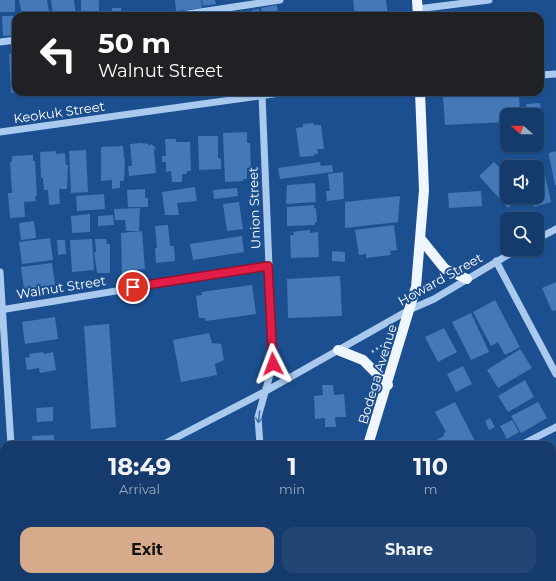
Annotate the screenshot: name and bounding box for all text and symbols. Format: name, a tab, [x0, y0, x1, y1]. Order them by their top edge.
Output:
text: 50 m	[98, 26, 171, 60]
icon: left	[32, 28, 84, 80]
text: Walnut Street	[98, 60, 223, 82]
street label: Keokuk Street	[12, 98, 106, 126]
north arrow	[500, 108, 544, 152]
map controls	[500, 108, 544, 256]
button: sound	[500, 160, 544, 204]
street label: Union Street	[245, 167, 263, 249]
button: search	[500, 212, 544, 256]
street label: Howard Street	[395, 249, 485, 309]
pin	[116, 270, 150, 304]
street label: Walnut Street	[15, 272, 107, 302]
icon: arrive	[122, 276, 144, 298]
street label: Bodega Avenue	[354, 322, 400, 426]
position arrow	[252, 343, 294, 385]
one-way arrow	[255, 411, 263, 424]
text: 18:49	[108, 452, 171, 481]
text: 1	[287, 452, 297, 481]
text: 110	[413, 452, 448, 481]
text: Arrival	[119, 481, 160, 497]
text: min	[279, 481, 305, 497]
text: m	[424, 481, 437, 497]
button: Exit	[20, 527, 274, 573]
button: Share	[282, 527, 536, 573]

